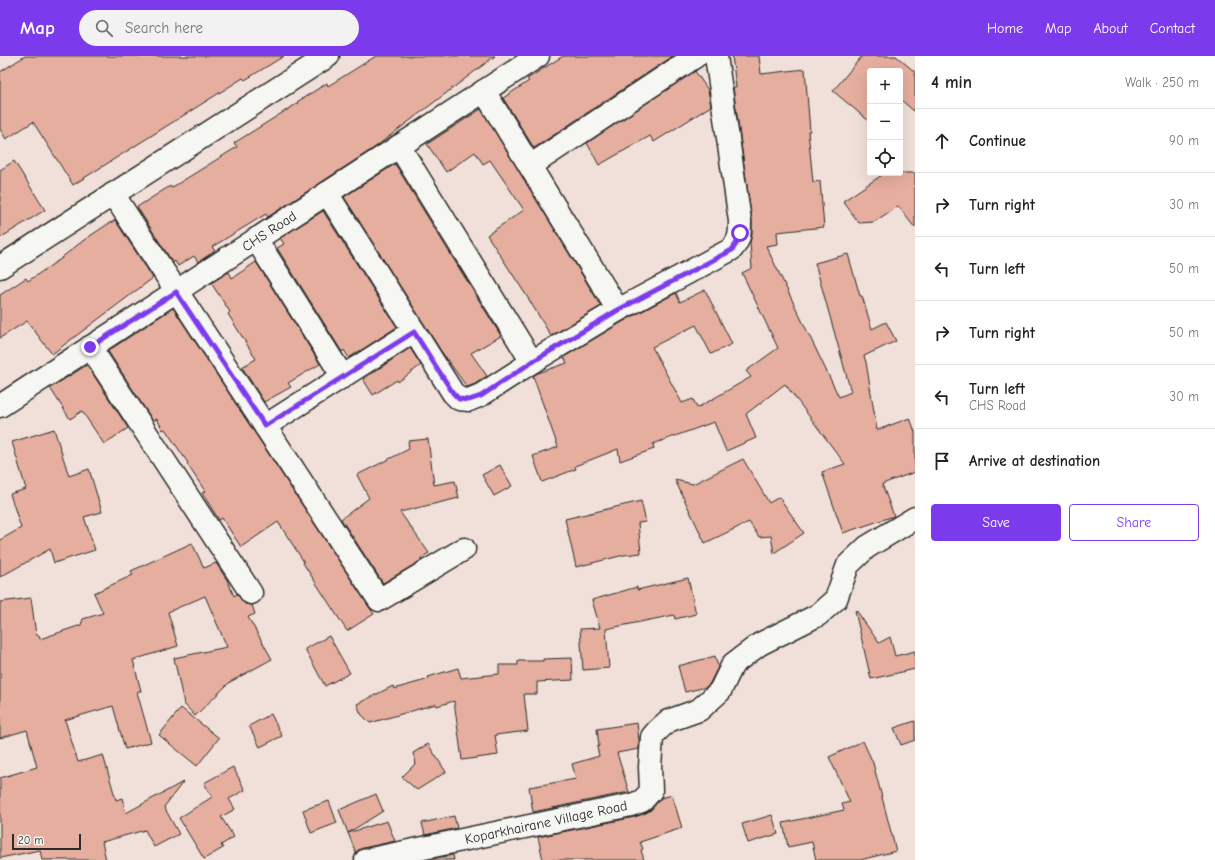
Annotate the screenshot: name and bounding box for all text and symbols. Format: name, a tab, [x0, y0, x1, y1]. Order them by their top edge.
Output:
search box	[79, 10, 359, 46]
text: Map	[20, 17, 55, 39]
icon: search	[93, 17, 115, 39]
text: Search here	[125, 19, 203, 37]
text: Home	[987, 20, 1023, 37]
text: Map	[1045, 20, 1071, 37]
text: About	[1093, 20, 1128, 37]
text: Contact	[1150, 20, 1195, 37]
map controls	[867, 68, 903, 176]
button: +	[867, 68, 903, 104]
text: 4 min	[931, 73, 972, 92]
text: Walk · 250 m	[1125, 75, 1199, 90]
button: −	[867, 104, 903, 140]
icon: ahead	[931, 130, 953, 152]
text: Continue	[969, 132, 1026, 150]
text: 90 m	[1169, 133, 1199, 148]
button: locate	[867, 140, 903, 176]
icon: right	[931, 194, 953, 216]
text: Turn right	[969, 196, 1035, 214]
text: 30 m	[1169, 197, 1199, 212]
street label: CHS Road	[239, 208, 300, 255]
route start	[731, 224, 749, 242]
icon: left	[931, 258, 953, 280]
text: Turn left	[969, 260, 1025, 278]
text: 50 m	[1169, 261, 1199, 276]
icon: right	[931, 322, 953, 344]
text: Turn right	[969, 324, 1035, 342]
text: 50 m	[1169, 325, 1199, 340]
route end	[81, 338, 99, 356]
text: Turn left	[969, 380, 1025, 398]
icon: left	[931, 386, 953, 408]
text: 30 m	[1169, 389, 1199, 404]
text: CHS Road	[969, 398, 1026, 413]
icon: arrive	[931, 450, 953, 472]
text: Arrive at destination	[969, 452, 1100, 470]
button: Save	[931, 504, 1061, 541]
button: Share	[1069, 504, 1199, 541]
street label: Koparkhairane Village Road	[463, 797, 629, 848]
scale bar	[12, 832, 81, 851]
text: 20 m	[18, 834, 43, 847]

